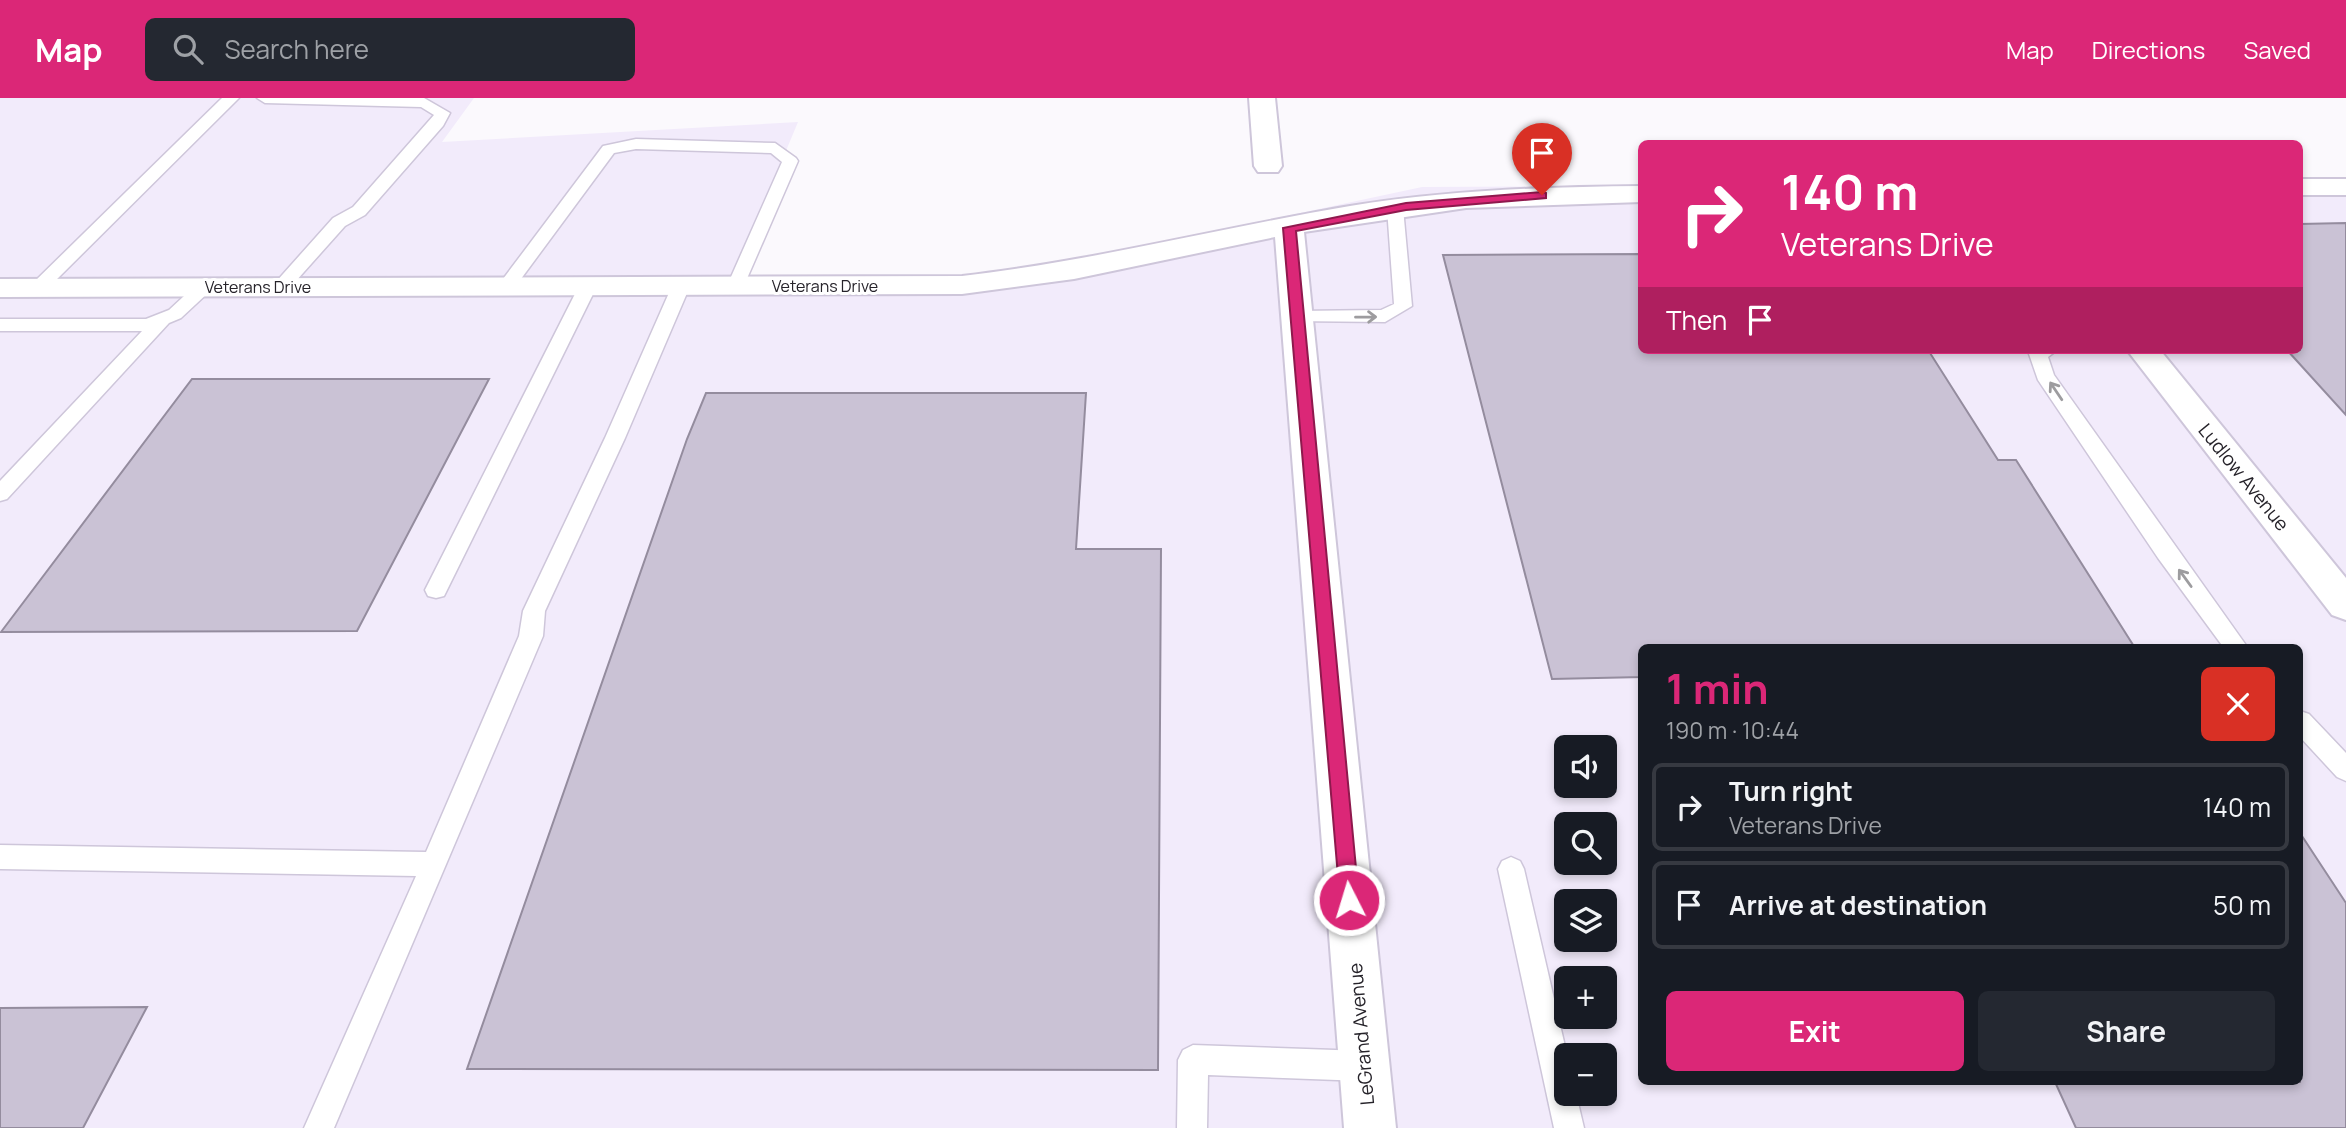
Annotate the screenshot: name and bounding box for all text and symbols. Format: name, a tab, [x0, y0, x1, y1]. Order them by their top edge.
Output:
search box	[145, 18, 635, 81]
text: Map	[35, 27, 103, 72]
icon: search	[169, 30, 207, 68]
text: Search here	[225, 31, 369, 67]
text: Map	[2006, 33, 2054, 66]
text: Directions	[2092, 33, 2205, 66]
text: Saved	[2243, 33, 2311, 66]
pin	[1512, 123, 1572, 195]
icon: arrive	[1523, 134, 1561, 172]
text: 140 m	[1781, 158, 1918, 225]
icon: right	[1666, 168, 1757, 259]
text: Veterans Drive	[1781, 222, 1994, 266]
street label: Veterans Drive	[772, 275, 878, 297]
street label: Veterans Drive	[205, 276, 311, 298]
icon: arrive	[1741, 301, 1779, 339]
text: Then	[1666, 302, 1727, 338]
one-way arrow	[1354, 310, 1377, 323]
one-way arrow	[2049, 382, 2063, 401]
street label: Ludlow Avenue	[2193, 418, 2295, 536]
one-way arrow	[2178, 569, 2193, 588]
text: 1 min	[1666, 659, 1769, 717]
button: close	[2201, 667, 2275, 741]
text: 190 m · 10:44	[1666, 714, 1799, 746]
map controls	[1554, 735, 1617, 1106]
button: sound	[1554, 735, 1617, 798]
text: Turn right	[1729, 773, 1853, 809]
icon: right	[1670, 788, 1708, 826]
text: 140 m	[2202, 789, 2271, 825]
text: Veterans Drive	[1729, 809, 1882, 841]
button: search	[1554, 812, 1617, 875]
position arrow	[1312, 863, 1386, 937]
icon: arrive	[1670, 886, 1708, 924]
text: Arrive at destination	[1729, 887, 1987, 923]
text: 50 m	[2213, 887, 2271, 923]
button: layers	[1554, 889, 1617, 952]
street label: LeGrand Avenue	[1342, 962, 1380, 1106]
button: +	[1554, 966, 1617, 1029]
button: Exit	[1666, 991, 1964, 1071]
button: Share	[1978, 991, 2275, 1071]
button: −	[1554, 1043, 1617, 1106]

